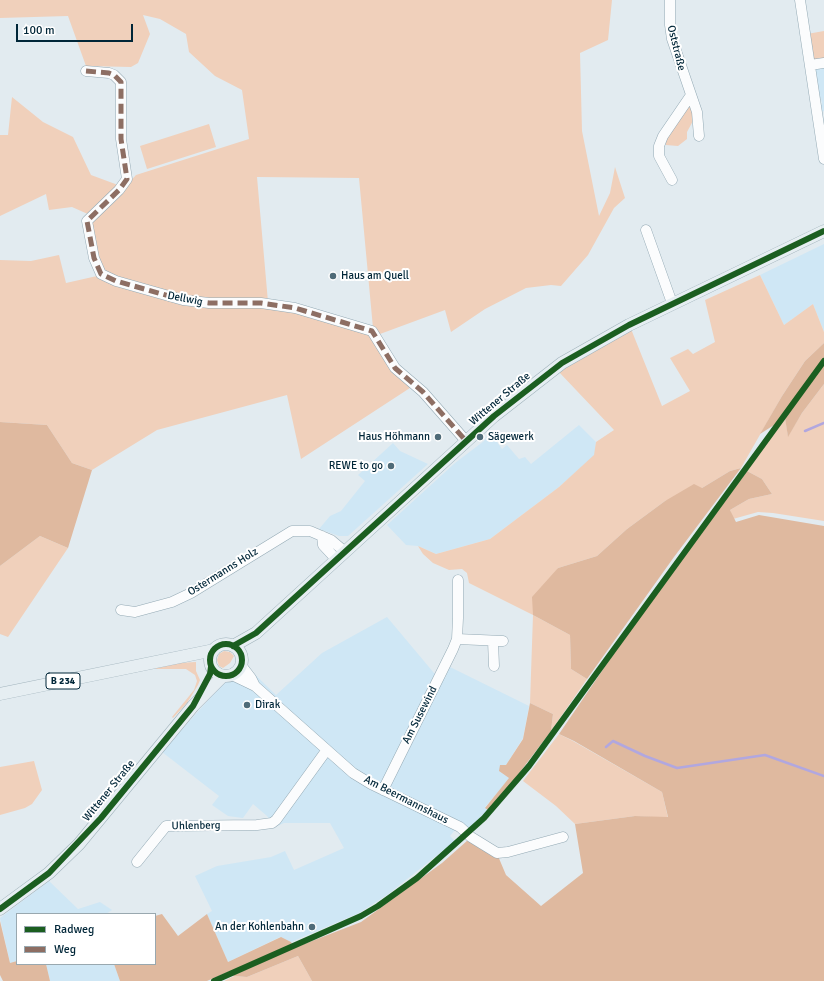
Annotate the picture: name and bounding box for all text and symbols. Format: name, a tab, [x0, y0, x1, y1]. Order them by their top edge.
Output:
scale bar	[18, 16, 135, 42]
text: 100 m	[23, 23, 55, 38]
street label: Oststraße	[664, 24, 688, 72]
place label: Haus am Quell	[341, 269, 409, 283]
marker: Haus am Quell	[328, 271, 338, 281]
street label: Dellwig	[166, 289, 204, 309]
street label: Wittener Straße	[467, 370, 533, 428]
place label: Haus Höhmann	[358, 430, 430, 444]
place label: Sägewerk	[488, 430, 534, 444]
marker: Haus Höhmann	[433, 432, 443, 442]
marker: Sägewerk	[475, 432, 485, 442]
place label: REWE to go	[329, 459, 383, 473]
marker: REWE to go	[386, 461, 396, 471]
street label: Ostermanns Holz	[185, 545, 261, 599]
road number: B 234	[46, 673, 80, 689]
street label: Am Susewind	[400, 684, 440, 746]
place label: Dirak	[255, 698, 280, 712]
marker: Dirak	[242, 700, 252, 710]
street label: Wittener Straße	[80, 758, 138, 824]
street label: Am Beermannshaus	[361, 773, 451, 827]
street label: Uhlenberg	[171, 819, 221, 833]
legend	[16, 913, 156, 965]
place label: An der Kohlenbahn	[215, 920, 304, 934]
text: Radweg	[54, 922, 94, 937]
marker: An der Kohlenbahn	[307, 922, 317, 932]
text: Weg	[54, 942, 76, 957]

